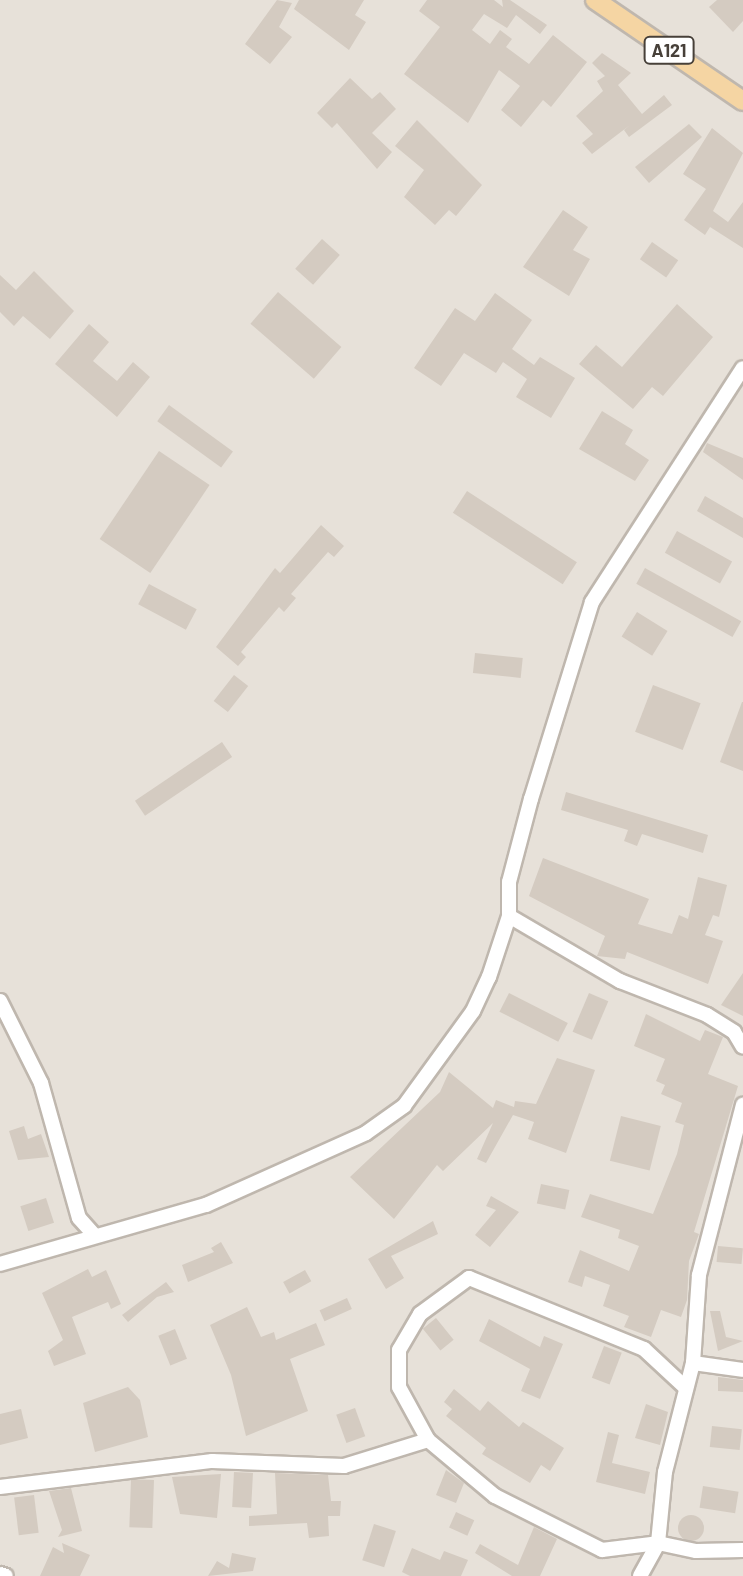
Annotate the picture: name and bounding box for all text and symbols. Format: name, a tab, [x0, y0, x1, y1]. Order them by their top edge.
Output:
road number: A121	[643, 36, 695, 64]

